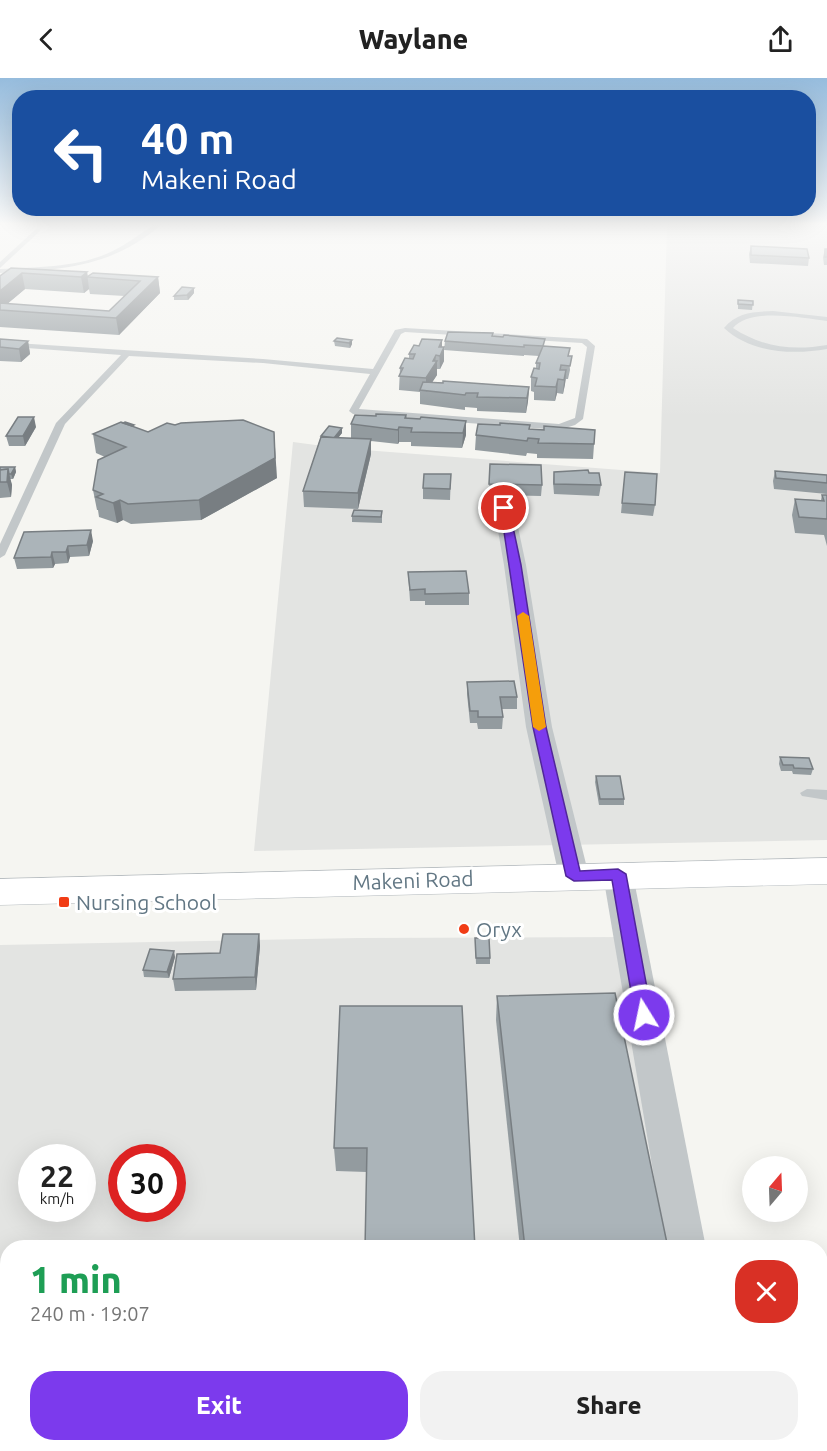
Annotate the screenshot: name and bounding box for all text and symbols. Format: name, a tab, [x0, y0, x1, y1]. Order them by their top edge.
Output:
icon: back	[30, 23, 63, 56]
icon: share	[764, 23, 797, 56]
text: Waylane	[359, 24, 468, 54]
icon: left	[42, 114, 120, 192]
text: 40 m	[141, 115, 235, 162]
text: Makeni Road	[141, 164, 297, 194]
pin	[478, 482, 529, 533]
icon: arrive	[487, 491, 520, 524]
street label: Makeni Road	[352, 866, 474, 894]
place label: Nursing School	[76, 890, 217, 914]
marker: Nursing School	[57, 895, 71, 909]
place label: Oryx	[476, 917, 522, 941]
marker: Oryx	[457, 922, 471, 936]
position arrow	[612, 983, 676, 1047]
speed limit sign: 30	[108, 1144, 186, 1222]
north arrow	[742, 1156, 808, 1222]
map controls	[742, 1156, 808, 1222]
text: 22	[40, 1159, 74, 1193]
text: km/h	[40, 1190, 74, 1207]
text: 1 min	[30, 1259, 122, 1300]
button: close	[735, 1260, 798, 1323]
text: 240 m · 19:07	[30, 1302, 150, 1325]
button: Exit	[30, 1371, 408, 1440]
button: Share	[420, 1371, 798, 1440]

